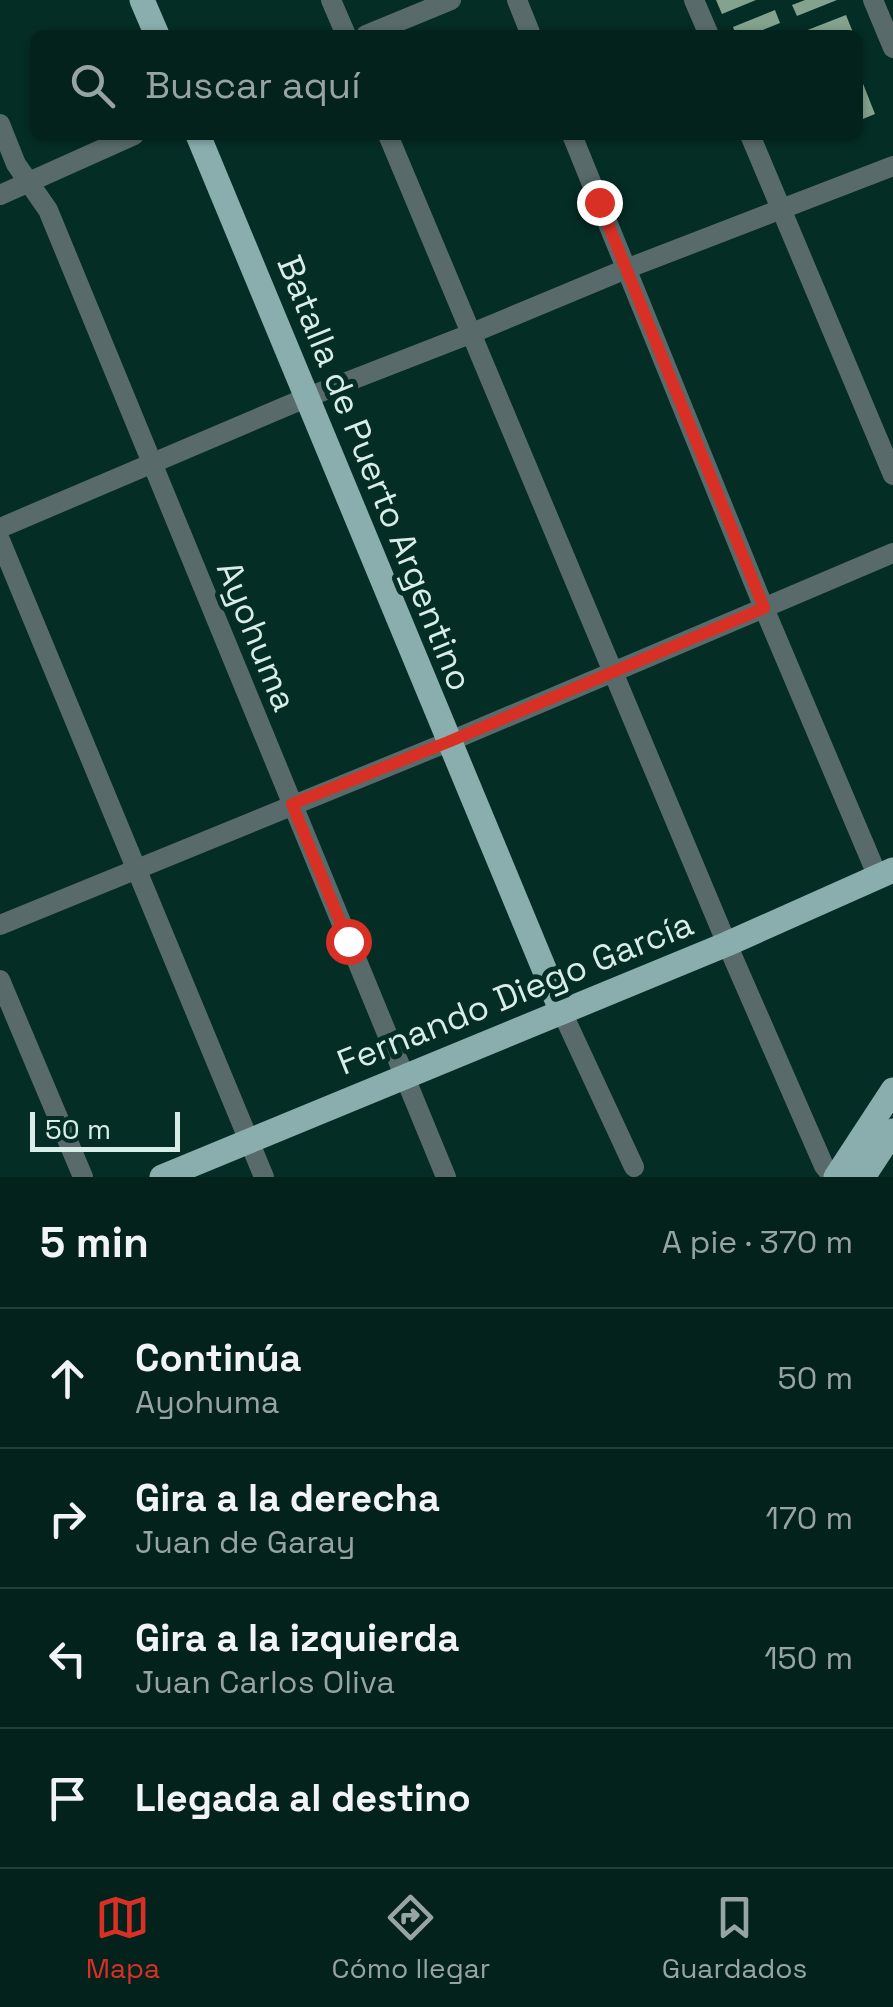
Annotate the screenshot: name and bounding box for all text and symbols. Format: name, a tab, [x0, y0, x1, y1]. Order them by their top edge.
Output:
search box	[30, 30, 863, 140]
icon: search	[65, 58, 120, 113]
text: Buscar aquí	[145, 61, 360, 109]
route end	[577, 180, 623, 226]
street label: Batalla de Puerto Argentino	[267, 249, 483, 697]
street label: Ayohuma	[207, 555, 307, 717]
street label: Fernando Diego García	[331, 901, 699, 1085]
route start	[326, 919, 372, 965]
scale bar	[30, 1107, 180, 1152]
text: 50 m	[45, 1111, 111, 1147]
text: 5 min	[40, 1216, 149, 1269]
text: A pie · 370 m	[662, 1222, 853, 1262]
text: Continúa	[135, 1334, 302, 1382]
icon: ahead	[40, 1351, 95, 1406]
text: 50 m	[778, 1358, 853, 1398]
text: Ayohuma	[135, 1382, 279, 1422]
text: Gira a la derecha	[135, 1474, 440, 1522]
icon: right	[40, 1491, 95, 1546]
text: 170 m	[766, 1498, 853, 1538]
text: Juan de Garay	[135, 1522, 355, 1562]
text: Gira a la izquierda	[135, 1614, 460, 1662]
icon: left	[40, 1631, 95, 1686]
text: 150 m	[764, 1638, 853, 1678]
text: Juan Carlos Oliva	[135, 1662, 395, 1702]
icon: arrive	[40, 1771, 95, 1826]
text: Llegada al destino	[135, 1774, 471, 1822]
tab: Mapa	[86, 1890, 160, 1986]
tab: Cómo llegar	[332, 1890, 490, 1986]
tab: Guardados	[662, 1890, 807, 1986]

